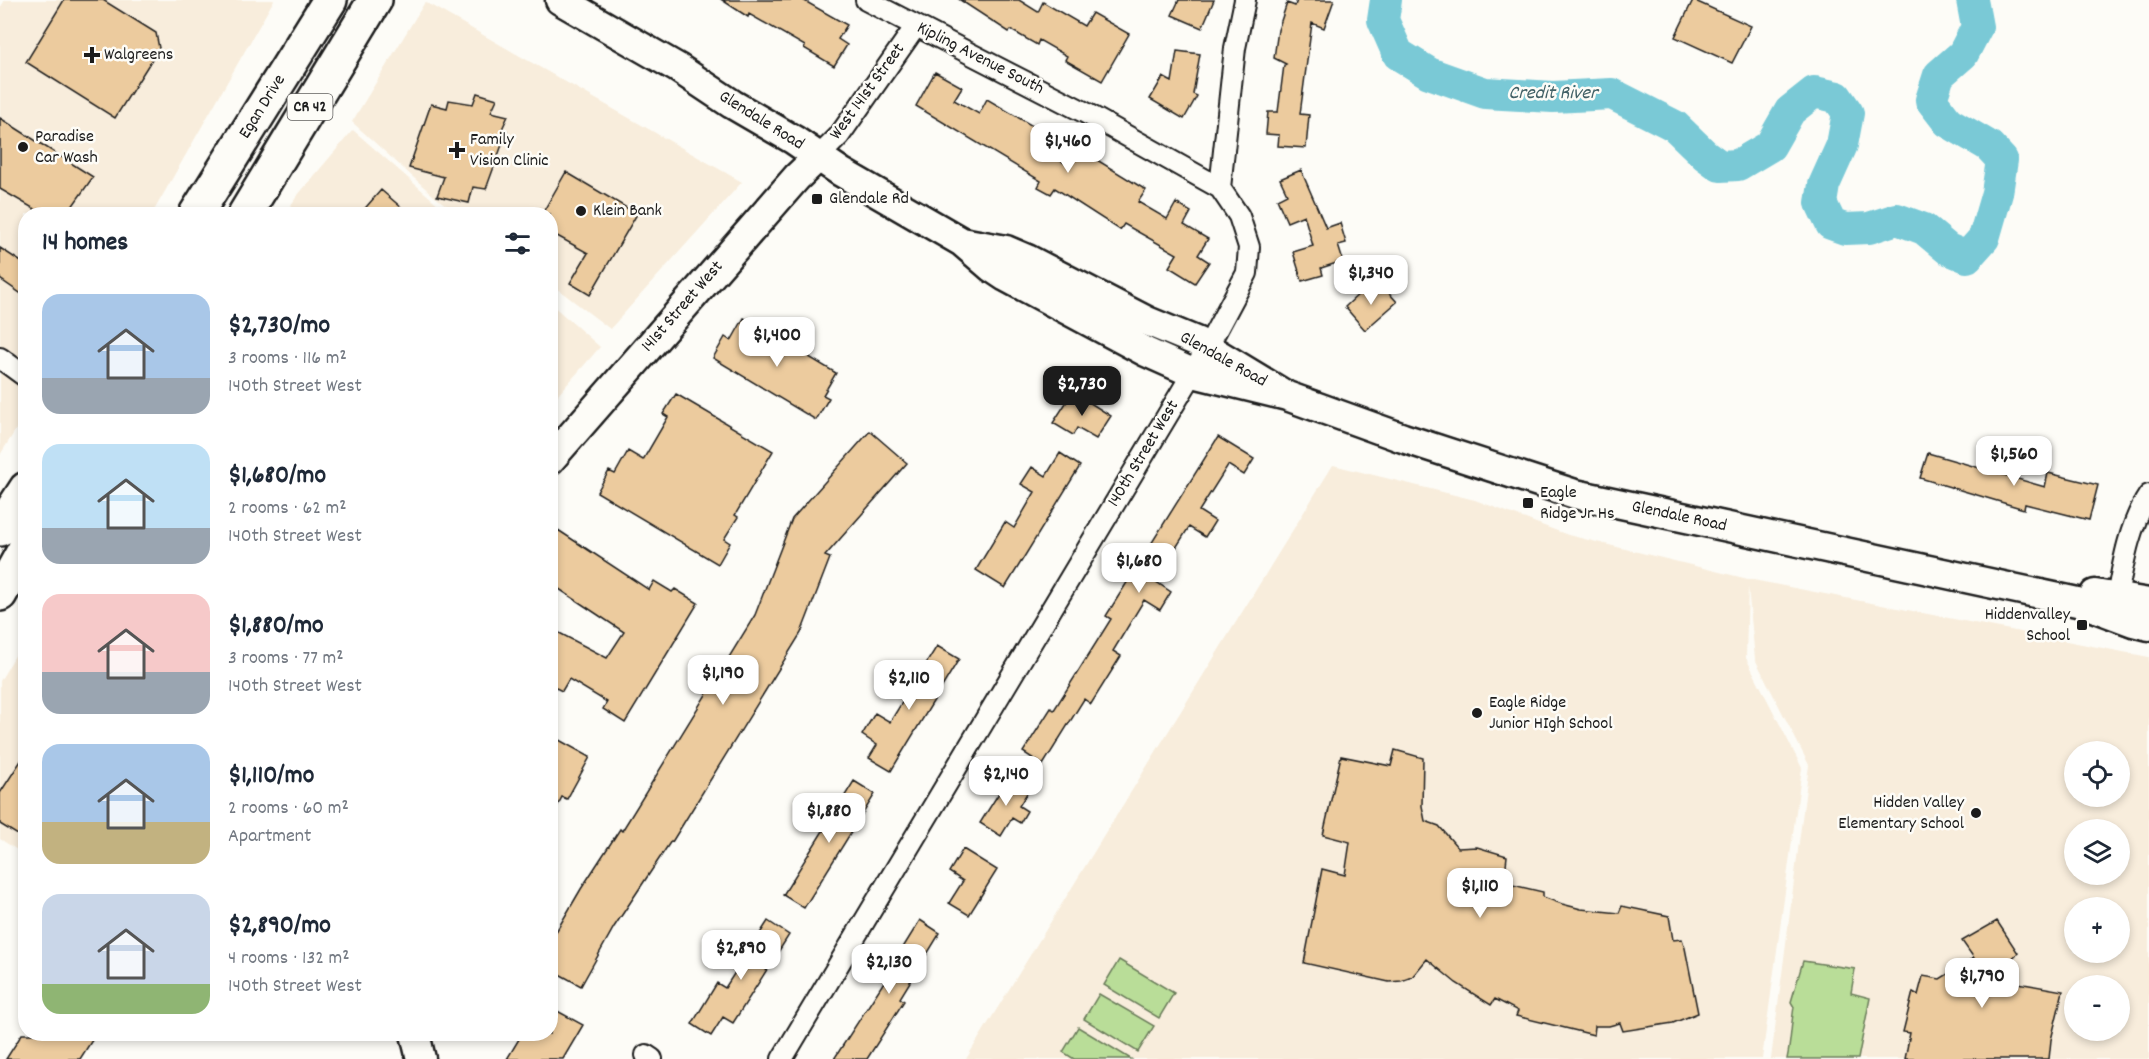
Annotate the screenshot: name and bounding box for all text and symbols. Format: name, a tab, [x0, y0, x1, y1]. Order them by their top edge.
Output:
street label: Kipling Avenue South	[912, 16, 1048, 102]
street label: West 141st Street	[824, 38, 912, 145]
place label: Walgreens	[104, 43, 173, 68]
marker: Walgreens	[85, 48, 99, 62]
street label: Egan Drive	[233, 70, 293, 144]
water label: Credit River	[1508, 80, 1600, 108]
street label: Glendale Road	[713, 85, 809, 157]
road number: CR 42	[288, 94, 332, 120]
pin: $1,460	[1019, 123, 1117, 174]
place label: Paradise Car Wash	[35, 125, 98, 171]
place label: Family Vision Clinic	[470, 128, 549, 174]
text: $1,460	[1044, 128, 1092, 156]
marker: Paradise Car Wash	[16, 140, 30, 154]
marker: Family Vision Clinic	[448, 141, 466, 159]
place label: Glendale Rd	[829, 187, 909, 212]
marker: Glendale Rd	[810, 192, 824, 206]
place label: Klein Bank	[593, 199, 662, 224]
marker: Klein Bank	[574, 204, 588, 218]
text: 14 homes	[42, 225, 128, 262]
icon: filters	[501, 227, 534, 260]
pin: $1,340	[1322, 255, 1420, 306]
street label: 141st Street West	[636, 256, 730, 358]
text: $1,340	[1348, 260, 1394, 288]
text: $2,730/mo	[228, 308, 330, 345]
pin: $1,400	[728, 317, 826, 368]
icon: home	[90, 318, 162, 390]
text: $1,400	[753, 322, 801, 350]
street label: Glendale Road	[1175, 326, 1271, 394]
text: 3 rooms · 116 m²	[228, 345, 347, 373]
pin: $2,730	[1033, 366, 1131, 417]
text: $2,730	[1057, 371, 1107, 399]
text: 140th Street West	[228, 373, 362, 401]
street label: 140th Street West	[1102, 396, 1186, 512]
pin: $1,560	[1965, 436, 2063, 487]
text: $1,560	[1990, 441, 2038, 469]
text: $1,680/mo	[228, 458, 326, 495]
icon: home	[90, 468, 162, 540]
place label: Eagle Ridge Jr Hs	[1540, 481, 1615, 527]
text: 2 rooms · 62 m²	[228, 495, 347, 523]
street label: Glendale Road	[1629, 495, 1729, 539]
marker: Eagle Ridge Jr Hs	[1521, 496, 1535, 510]
text: 140th Street West	[228, 523, 362, 551]
pin: $1,680	[1090, 543, 1188, 594]
text: $1,680	[1115, 548, 1163, 576]
place label: Hiddenvalley School	[1985, 603, 2071, 649]
text: $1,880/mo	[228, 608, 324, 645]
icon: home	[90, 618, 162, 690]
marker: Hiddenvalley School	[2075, 618, 2089, 632]
text: 3 rooms · 77 m²	[228, 645, 344, 673]
pin: $1,190	[674, 655, 772, 706]
text: $1,190	[702, 660, 744, 688]
pin: $2,110	[860, 660, 958, 711]
text: $2,110	[888, 665, 930, 693]
text: 140th Street West	[228, 673, 362, 701]
place label: Eagle Ridge Junior HIgh School	[1489, 691, 1613, 737]
marker: Eagle Ridge Junior HIgh School	[1470, 706, 1484, 720]
map controls	[2064, 741, 2130, 1041]
button: locate	[2064, 741, 2130, 807]
pin: $2,140	[957, 756, 1055, 807]
text: $1,110/mo	[228, 758, 314, 795]
text: $2,140	[983, 761, 1029, 789]
icon: home	[90, 768, 162, 840]
place label: Hidden Valley Elementary School	[1838, 791, 1965, 837]
pin: $1,880	[780, 793, 878, 844]
text: 2 rooms · 60 m²	[228, 795, 349, 823]
text: $1,880	[806, 798, 852, 826]
marker: Hidden Valley Elementary School	[1969, 806, 1983, 820]
button: layers	[2064, 819, 2130, 885]
text: Apartment	[228, 823, 311, 851]
pin: $1,110	[1431, 868, 1529, 919]
text: $1,110	[1461, 873, 1499, 901]
button: +	[2064, 897, 2130, 963]
text: $2,890/mo	[228, 908, 331, 945]
icon: home	[90, 918, 162, 990]
pin: $2,890	[692, 930, 790, 981]
text: $2,890	[716, 935, 766, 963]
pin: $2,130	[840, 944, 938, 995]
text: 4 rooms · 132 m²	[228, 945, 350, 973]
text: $2,130	[866, 949, 912, 977]
pin: $1,790	[1933, 958, 2031, 1009]
text: $1,790	[1959, 963, 2005, 991]
text: 140th Street West	[228, 973, 362, 1001]
button: −	[2064, 975, 2130, 1041]

